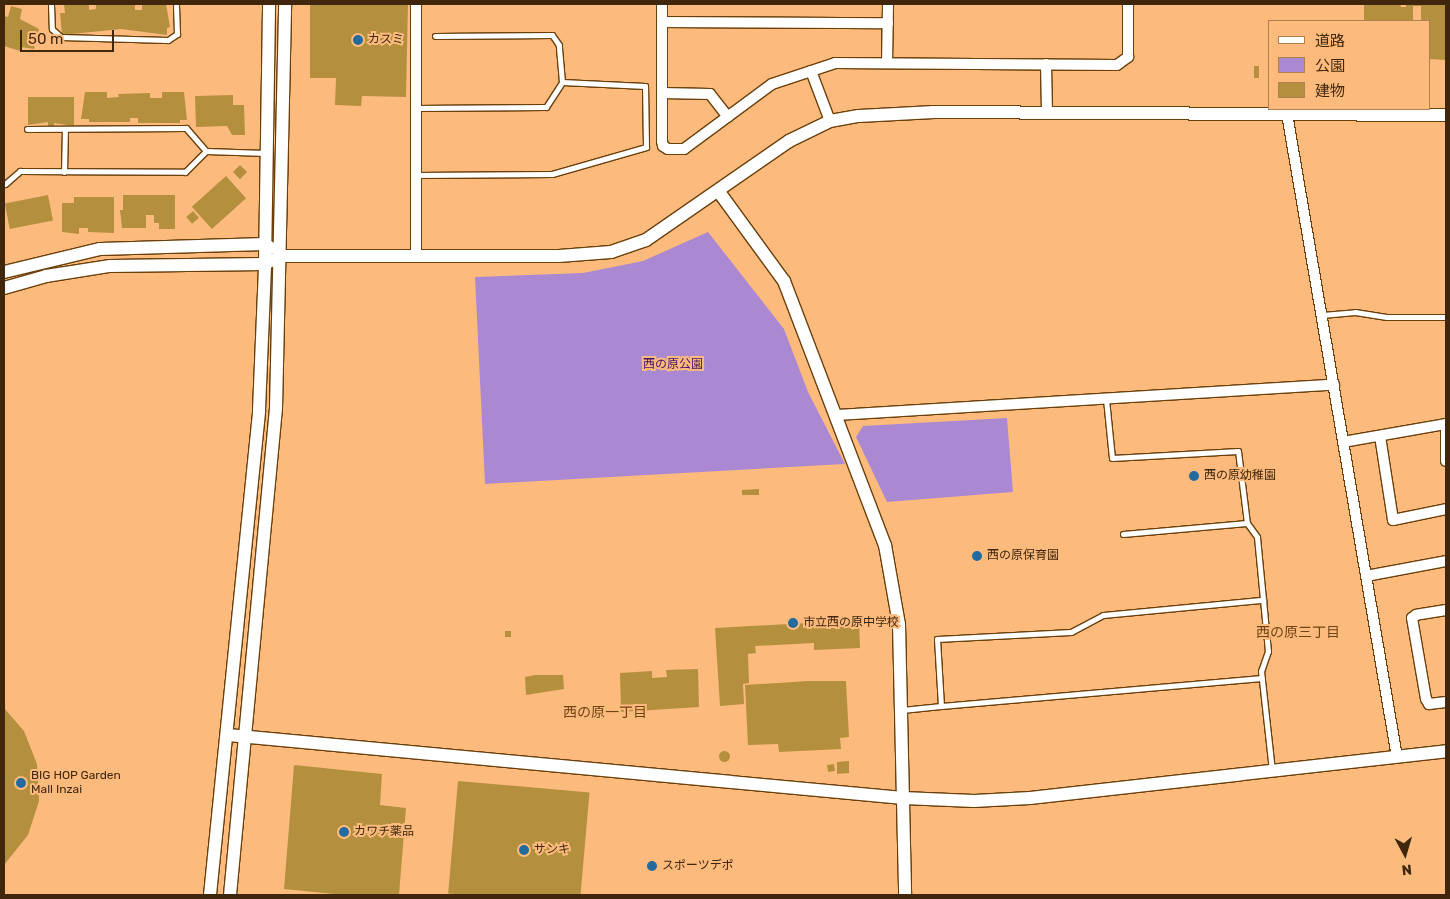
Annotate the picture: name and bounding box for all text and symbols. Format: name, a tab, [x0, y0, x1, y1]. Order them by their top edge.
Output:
scale bar	[22, 20, 116, 52]
legend	[1268, 20, 1430, 110]
text: 50 m	[28, 30, 63, 48]
text: 道路	[1315, 32, 1345, 50]
place label: カスミ	[368, 33, 404, 47]
marker: カスミ	[352, 34, 364, 46]
text: 公園	[1315, 57, 1345, 75]
text: 建物	[1315, 82, 1345, 100]
park label: 西の原公園	[643, 358, 703, 372]
place label: 西の原幼稚園	[1204, 469, 1276, 483]
marker: 西の原幼稚園	[1188, 470, 1200, 482]
place label: 西の原保育園	[987, 549, 1059, 563]
marker: 西の原保育園	[971, 550, 983, 562]
place label: 市立西の原中学校	[803, 616, 899, 630]
marker: 市立西の原中学校	[787, 617, 799, 629]
district label: 西の原三丁目	[1256, 625, 1340, 641]
district label: 西の原一丁目	[563, 705, 647, 721]
place label: BIG HOP Garden Mall Inzai	[31, 769, 121, 797]
marker: BIG HOP Garden Mall Inzai	[15, 777, 27, 789]
place label: カワチ薬品	[354, 825, 414, 839]
marker: カワチ薬品	[338, 826, 350, 838]
north arrow	[1380, 829, 1430, 879]
place label: サンキ	[534, 843, 570, 857]
marker: サンキ	[518, 844, 530, 856]
place label: スポーツデポ	[662, 859, 734, 873]
marker: スポーツデポ	[646, 860, 658, 872]
text: N	[1401, 860, 1413, 878]

